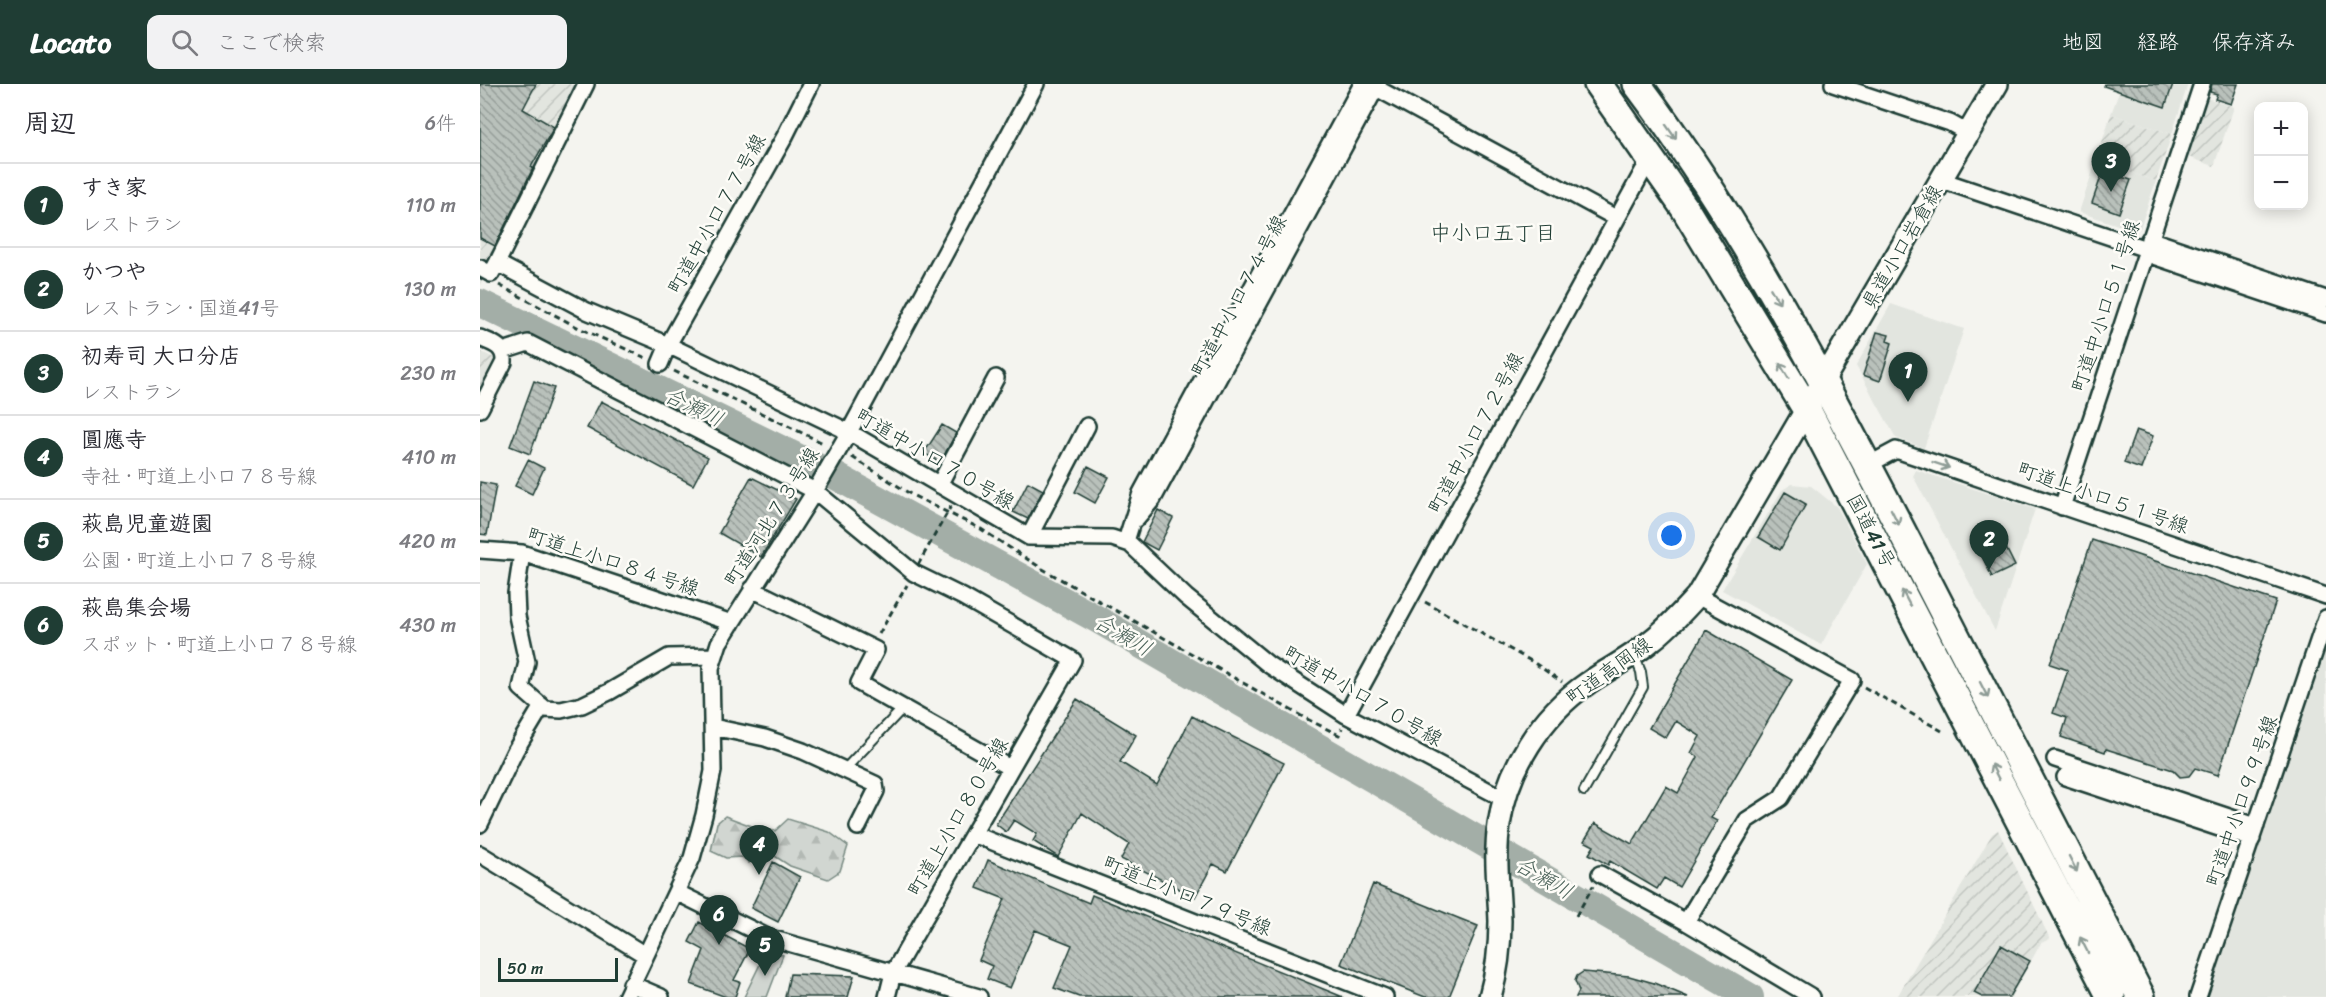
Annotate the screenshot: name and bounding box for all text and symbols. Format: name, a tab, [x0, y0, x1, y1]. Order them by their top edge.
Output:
search box	[147, 15, 567, 69]
text: Locato	[30, 18, 111, 67]
text: ここで検索	[216, 23, 326, 62]
text: 地図	[2062, 23, 2104, 61]
text: 経路	[2137, 23, 2179, 61]
text: 保存済み	[2212, 23, 2296, 61]
icon: search	[168, 26, 201, 59]
text: 周辺	[24, 100, 76, 146]
map controls	[2254, 102, 2308, 210]
button: +	[2254, 102, 2308, 156]
text: 6件	[425, 106, 456, 141]
one-way arrow	[1665, 123, 1677, 139]
street label: 町道中小口７７号線	[658, 127, 776, 301]
pin: 3	[2092, 142, 2130, 192]
button: −	[2254, 156, 2308, 210]
text: すき家	[81, 168, 147, 207]
street label: 県道小口岩倉線	[1852, 178, 1952, 316]
text: 1	[39, 188, 48, 223]
text: 110 m	[406, 188, 456, 223]
text: レストラン	[81, 207, 183, 242]
street label: 町道中小口７４号線	[1181, 208, 1297, 384]
district label: 中小口五丁目	[1430, 214, 1556, 252]
street label: 町道中小口５１号線	[2062, 215, 2150, 397]
text: かつや	[81, 252, 147, 291]
text: 2	[38, 272, 49, 307]
text: 130 m	[403, 272, 456, 307]
one-way arrow	[1770, 287, 1782, 304]
text: レストラン · 国道41号	[81, 291, 279, 326]
text: 初寿司 大口分店	[81, 336, 241, 375]
street label: 町道中小口７２号線	[1418, 345, 1534, 521]
pin: 1	[1888, 352, 1928, 402]
text: 3	[38, 356, 49, 391]
text: 230 m	[400, 356, 456, 391]
one-way arrow	[1777, 363, 1789, 380]
text: レストラン	[81, 375, 183, 410]
water label: 合瀬川	[657, 376, 731, 438]
street label: 町道中小口７０号線	[848, 399, 1022, 519]
text: 圓應寺	[81, 420, 147, 459]
text: 4	[37, 440, 50, 475]
text: 410 m	[402, 440, 456, 475]
street label: 町道河北７３号線	[715, 440, 829, 594]
street label: 町道上小口５１号線	[2012, 452, 2194, 544]
text: 寺社 · 町道上小口７８号線	[81, 459, 317, 494]
one-way arrow	[1931, 461, 1950, 472]
street label: 国道41号	[1837, 487, 1905, 575]
text: 萩島児童遊園	[81, 504, 213, 543]
one-way arrow	[1889, 508, 1901, 526]
street label: 町道上小口８４号線	[522, 518, 704, 606]
pin: 2	[1970, 520, 2008, 570]
your location	[1657, 521, 1686, 550]
text: 5	[37, 524, 50, 559]
text: 420 m	[399, 524, 456, 559]
text: 公園 · 町道上小口７８号線	[81, 543, 317, 578]
text: 萩島集会場	[81, 588, 191, 627]
one-way arrow	[1900, 590, 1911, 608]
water label: 合瀬川	[1086, 603, 1160, 667]
text: 6	[38, 608, 49, 643]
text: 430 m	[399, 608, 456, 643]
text: スポット · 町道上小口７８号線	[81, 627, 357, 662]
street label: 町道高岡線	[1558, 627, 1660, 715]
street label: 町道中小口７０号線	[1276, 636, 1450, 756]
one-way arrow	[1978, 681, 1990, 699]
street label: 町道中小口９９号線	[2196, 710, 2288, 892]
street label: 町道上小口８０号線	[898, 730, 1018, 904]
one-way arrow	[1989, 763, 2000, 781]
pin: 4	[740, 826, 778, 875]
street label: 町道上小口７９号線	[1097, 846, 1277, 946]
water label: 合瀬川	[1507, 846, 1581, 910]
one-way arrow	[2067, 855, 2079, 873]
pin: 6	[700, 896, 738, 945]
pin: 5	[746, 926, 784, 976]
one-way arrow	[2078, 936, 2090, 954]
text: 50 m	[507, 954, 543, 983]
scale bar	[498, 955, 618, 982]

